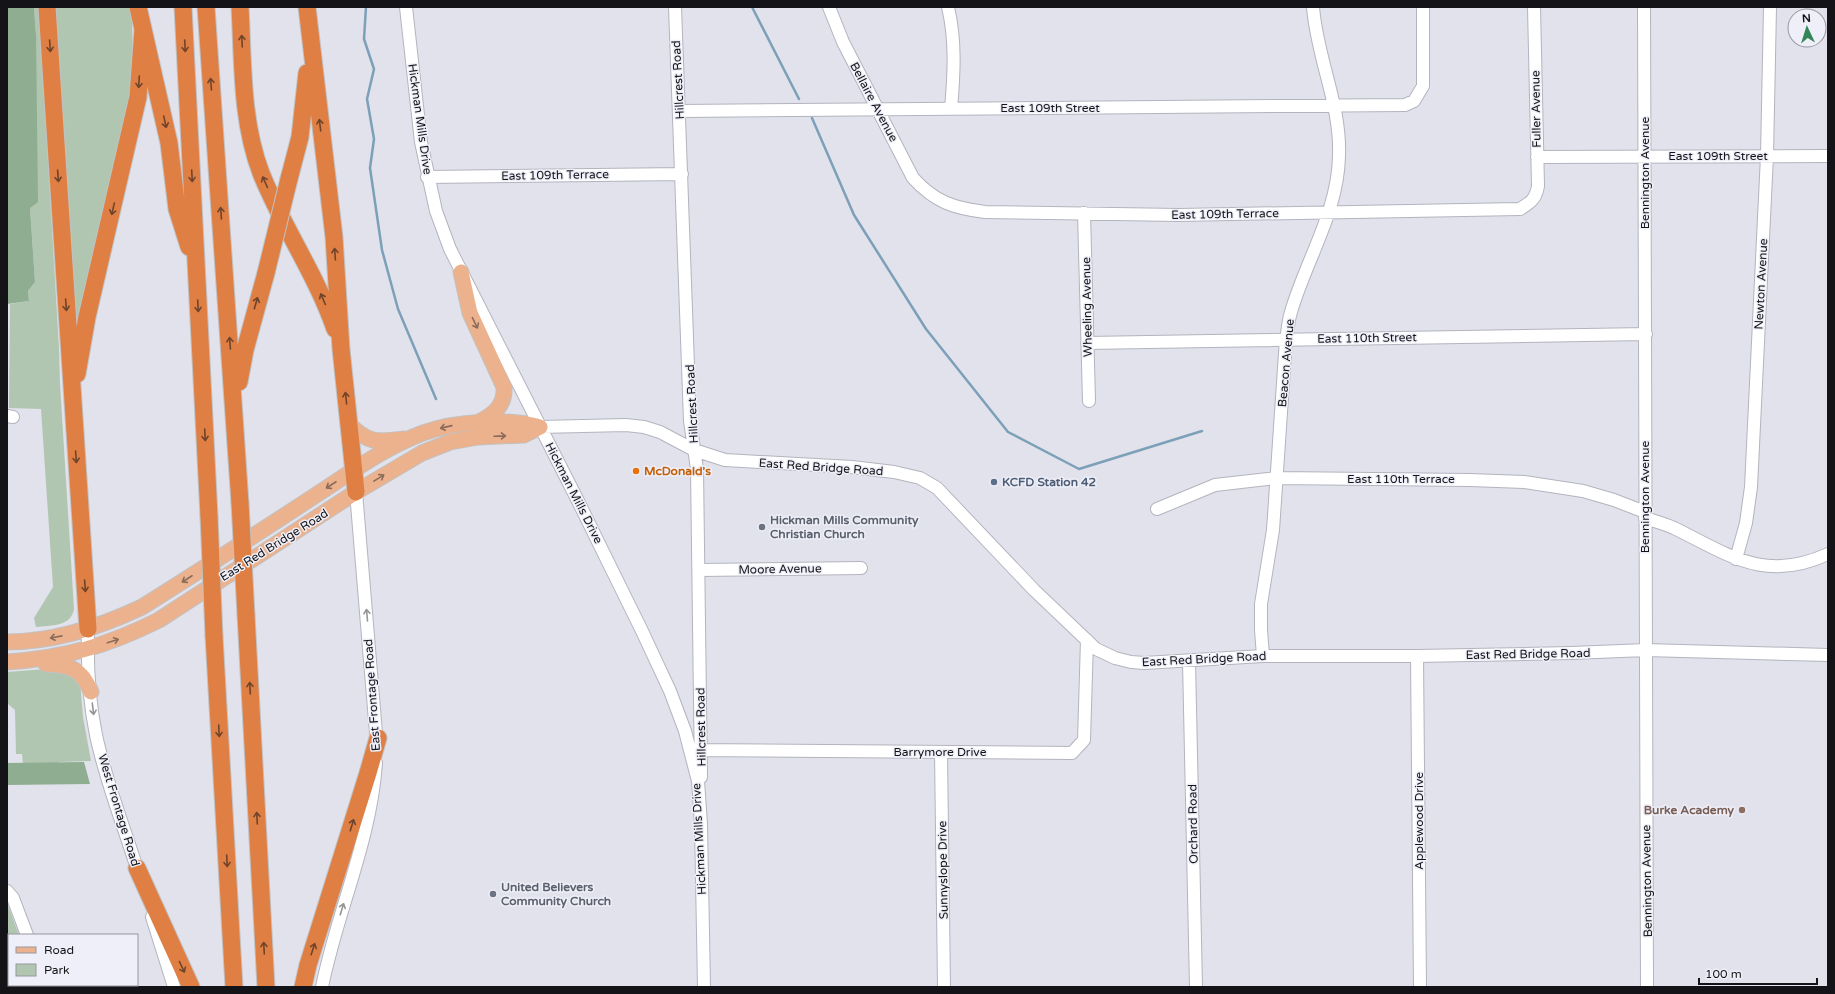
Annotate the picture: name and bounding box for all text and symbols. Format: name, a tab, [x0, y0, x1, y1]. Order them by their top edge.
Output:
north arrow	[1787, 8, 1827, 48]
text: N	[1801, 12, 1811, 25]
one-way arrow	[238, 35, 246, 48]
one-way arrow	[46, 39, 53, 52]
one-way arrow	[181, 39, 188, 52]
street label: Hillcrest Road	[669, 40, 687, 120]
street label: Bellaire Avenue	[847, 60, 901, 144]
street label: Hickman Mills Drive	[405, 63, 435, 176]
street label: Fuller Avenue	[1528, 70, 1544, 148]
one-way arrow	[135, 75, 143, 88]
one-way arrow	[208, 78, 215, 91]
street label: East 109th Street	[1000, 101, 1100, 115]
one-way arrow	[161, 115, 169, 128]
street label: Bennington Avenue	[1638, 116, 1652, 229]
one-way arrow	[316, 119, 324, 132]
street label: East 109th Street	[1668, 149, 1768, 163]
street label: East 109th Terrace	[501, 167, 609, 183]
one-way arrow	[54, 169, 61, 182]
one-way arrow	[188, 169, 195, 182]
one-way arrow	[261, 177, 269, 189]
one-way arrow	[108, 202, 116, 215]
street label: East 109th Terrace	[1171, 206, 1279, 222]
one-way arrow	[217, 207, 224, 220]
street label: Newton Avenue	[1752, 238, 1770, 330]
one-way arrow	[331, 248, 338, 261]
street label: Wheeling Avenue	[1079, 257, 1095, 357]
one-way arrow	[319, 293, 326, 305]
one-way arrow	[253, 297, 260, 310]
one-way arrow	[62, 298, 69, 311]
one-way arrow	[195, 299, 202, 312]
one-way arrow	[471, 316, 479, 328]
street label: Beacon Avenue	[1275, 318, 1297, 408]
street label: East 110th Street	[1317, 330, 1417, 346]
one-way arrow	[226, 337, 233, 350]
street label: Hillcrest Road	[683, 364, 701, 444]
one-way arrow	[342, 391, 350, 404]
one-way arrow	[440, 424, 453, 432]
one-way arrow	[202, 428, 209, 441]
one-way arrow	[493, 432, 506, 440]
street label: Hickman Mills Drive	[542, 440, 606, 546]
street label: Bennington Avenue	[1638, 440, 1652, 553]
one-way arrow	[72, 450, 79, 463]
street label: East Red Bridge Road	[758, 456, 884, 478]
place label: McDonald's	[644, 464, 711, 478]
marker: McDonald's	[631, 466, 641, 476]
street label: East 110th Terrace	[1347, 472, 1455, 486]
one-way arrow	[373, 474, 385, 482]
place label: KCFD Station 42	[1002, 475, 1096, 489]
marker: KCFD Station 42	[989, 477, 999, 487]
one-way arrow	[325, 482, 337, 490]
street label: East Red Bridge Road	[217, 506, 331, 584]
place label: Hickman Mills Community Christian Church	[770, 513, 919, 541]
marker: Hickman Mills Community Christian Church	[757, 522, 767, 532]
street label: Moore Avenue	[738, 561, 822, 577]
one-way arrow	[181, 575, 192, 583]
one-way arrow	[81, 579, 88, 592]
one-way arrow	[363, 609, 370, 622]
one-way arrow	[50, 633, 63, 641]
one-way arrow	[107, 636, 119, 644]
street label: East Frontage Road	[361, 638, 383, 752]
street label: East Red Bridge Road	[1465, 646, 1591, 662]
street label: East Red Bridge Road	[1141, 649, 1267, 669]
one-way arrow	[247, 682, 254, 695]
street label: Hillcrest Road	[693, 687, 709, 767]
one-way arrow	[89, 702, 97, 715]
one-way arrow	[216, 724, 223, 737]
street label: Barrymore Drive	[894, 745, 987, 759]
street label: West Frontage Road	[95, 752, 143, 868]
street label: Applewood Drive	[1412, 772, 1426, 870]
street label: Hickman Mills Drive	[689, 783, 709, 895]
street label: Orchard Road	[1185, 784, 1201, 864]
place label: Burke Academy	[1644, 803, 1735, 818]
marker: Burke Academy	[1737, 805, 1747, 815]
one-way arrow	[254, 812, 261, 825]
one-way arrow	[349, 819, 356, 832]
street label: Sunnyslope Drive	[935, 820, 951, 919]
street label: Bennington Avenue	[1639, 824, 1655, 937]
one-way arrow	[223, 854, 231, 867]
place label: United Believers Community Church	[501, 880, 611, 909]
marker: United Believers Community Church	[488, 889, 498, 899]
one-way arrow	[339, 902, 346, 915]
legend	[8, 934, 138, 986]
one-way arrow	[261, 942, 268, 955]
text: Road	[44, 943, 74, 957]
one-way arrow	[309, 944, 317, 956]
scale bar	[1699, 960, 1817, 986]
one-way arrow	[179, 961, 186, 973]
text: Park	[44, 963, 70, 977]
text: 100 m	[1705, 967, 1742, 981]

